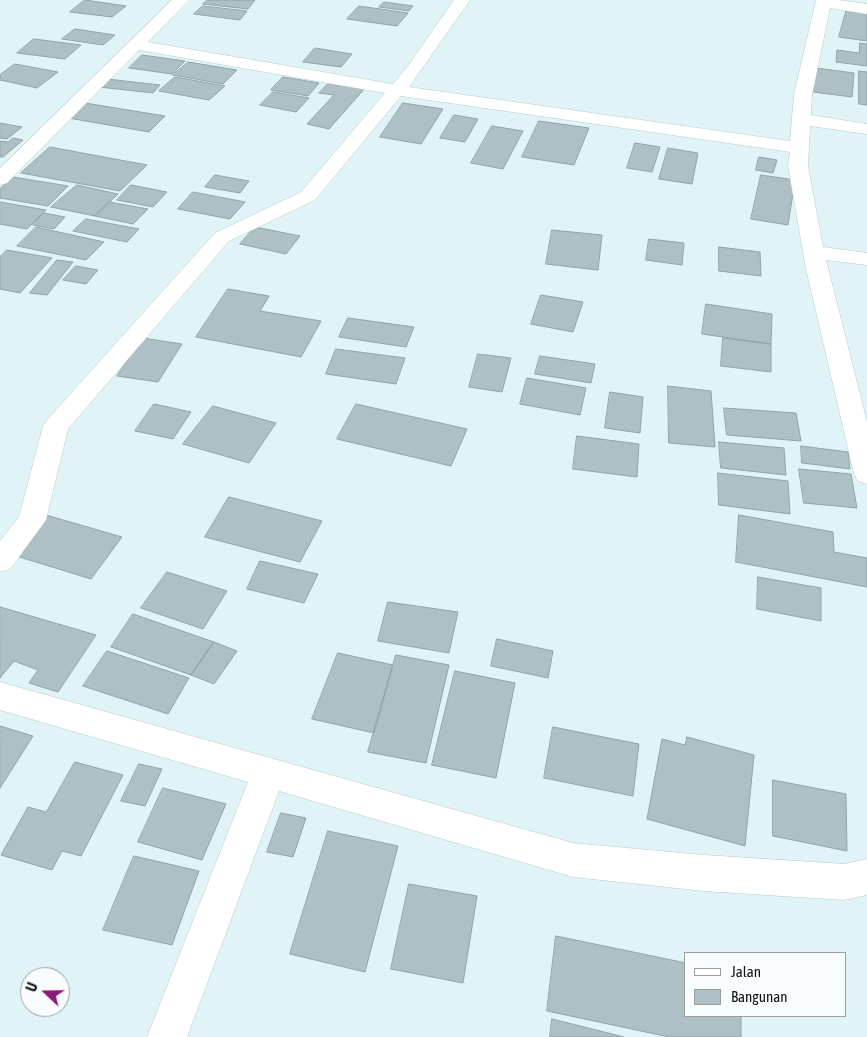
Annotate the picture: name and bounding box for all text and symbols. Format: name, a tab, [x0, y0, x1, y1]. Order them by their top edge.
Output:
legend	[684, 952, 847, 1017]
text: Jalan	[731, 963, 761, 980]
north arrow	[20, 967, 70, 1017]
text: U	[23, 980, 41, 994]
text: Bangunan	[731, 988, 788, 1005]

